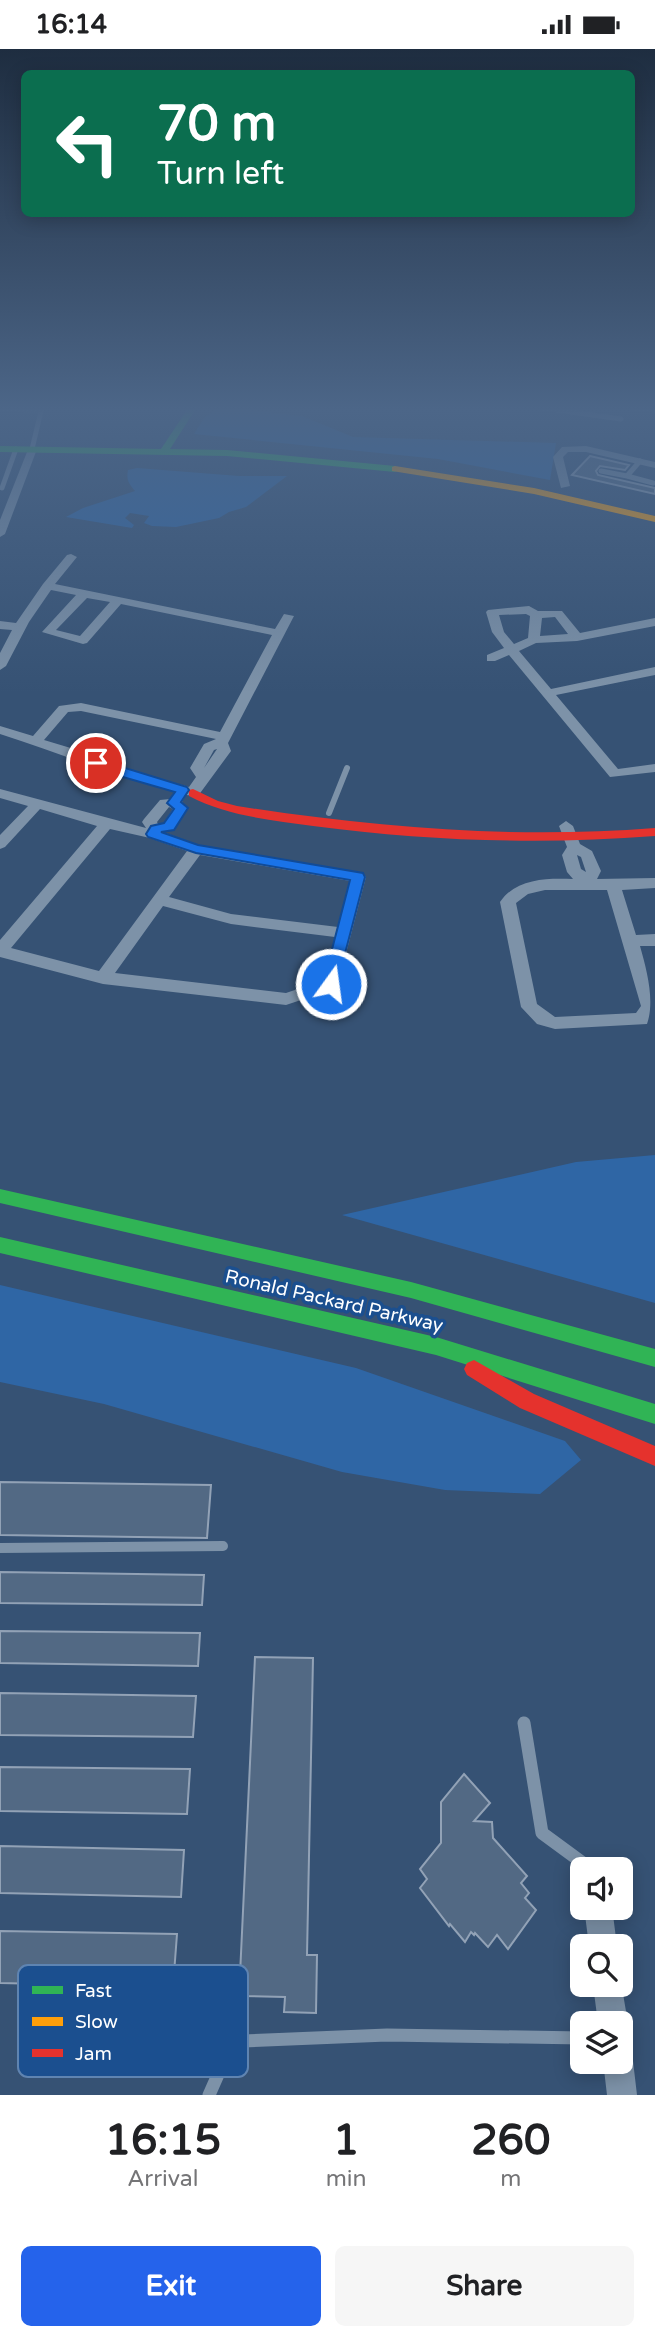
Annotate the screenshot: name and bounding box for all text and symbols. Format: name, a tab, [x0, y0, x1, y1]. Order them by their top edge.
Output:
text: 16:14	[35, 9, 107, 40]
text: 70 m	[157, 95, 276, 154]
icon: left	[42, 98, 133, 189]
text: Turn left	[157, 155, 284, 193]
pin	[66, 733, 126, 793]
icon: arrive	[77, 744, 115, 782]
position arrow	[294, 947, 368, 1021]
street label: Ronald Packard Parkway	[223, 1265, 445, 1337]
map controls	[570, 1857, 633, 2074]
button: sound	[570, 1857, 633, 1920]
button: search	[570, 1934, 633, 1997]
legend	[18, 1965, 248, 2077]
text: Fast	[75, 1980, 112, 2002]
text: Slow	[75, 2011, 118, 2033]
button: layers	[570, 2011, 633, 2074]
text: Jam	[75, 2043, 112, 2065]
text: 16:15	[105, 2115, 221, 2166]
text: 1	[333, 2115, 359, 2166]
text: 260	[471, 2115, 550, 2166]
text: Arrival	[127, 2165, 198, 2193]
text: min	[326, 2165, 367, 2193]
text: m	[500, 2165, 521, 2193]
button: Exit	[21, 2246, 321, 2326]
button: Share	[335, 2246, 634, 2326]

